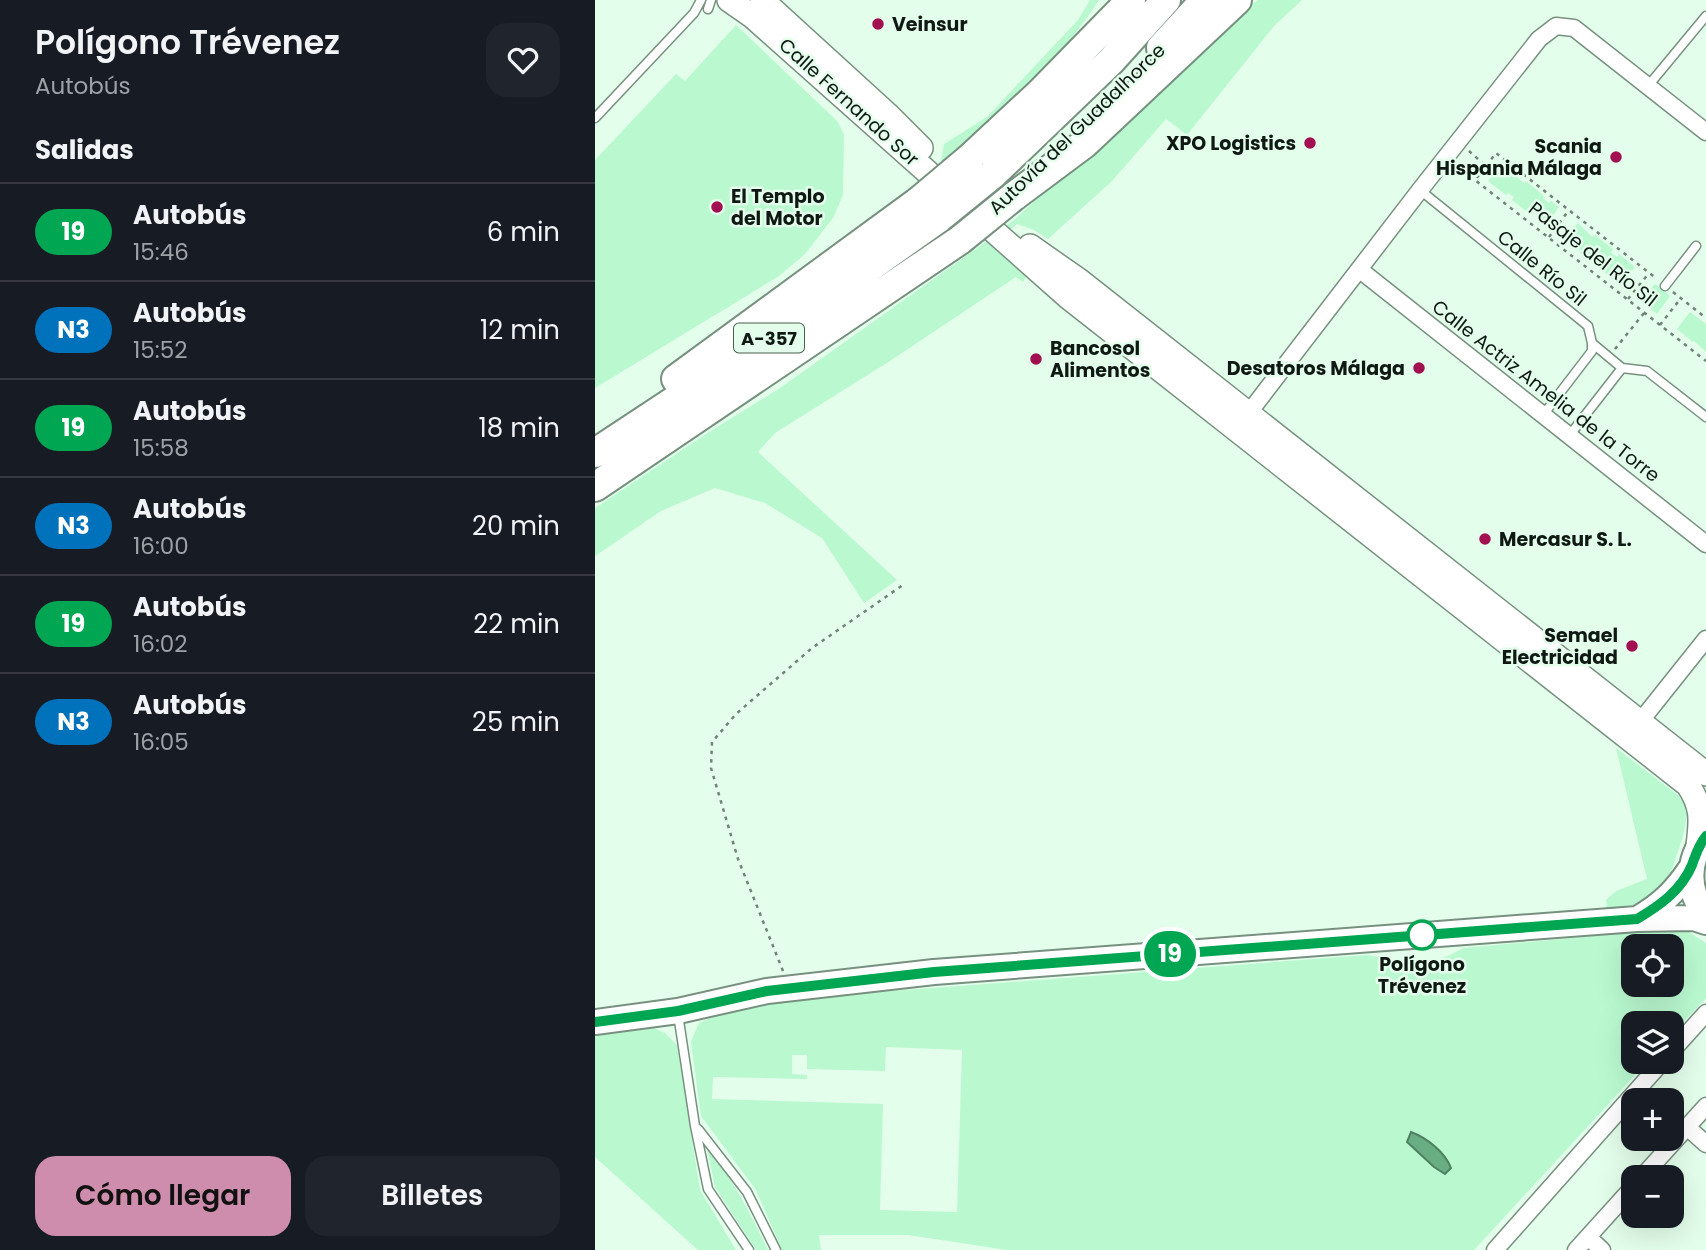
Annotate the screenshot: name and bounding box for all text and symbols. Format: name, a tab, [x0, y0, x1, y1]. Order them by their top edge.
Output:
place label: Veinsur	[892, 11, 968, 38]
marker: Veinsur	[870, 16, 886, 32]
text: Polígono Trévenez	[35, 19, 340, 66]
button: heart	[486, 23, 560, 97]
street label: Calle Fernando Sor	[773, 32, 925, 172]
street label: Autovía del Guadalhorce	[983, 37, 1171, 221]
text: Autobús	[35, 70, 131, 102]
place label: XPO Logistics	[1166, 130, 1296, 157]
text: Salidas	[35, 132, 134, 168]
place label: Scania Hispania Málaga	[1436, 133, 1602, 182]
marker: XPO Logistics	[1302, 135, 1318, 151]
marker: Scania Hispania Málaga	[1608, 149, 1624, 165]
place label: El Templo del Motor	[731, 183, 825, 232]
street label: Pasaje del Río Sil	[1523, 195, 1663, 313]
text: Autobús	[133, 197, 247, 233]
marker: El Templo del Motor	[709, 199, 725, 215]
text: 6 min	[487, 214, 560, 250]
text: 19	[62, 215, 85, 248]
street label: Calle Río Sil	[1492, 224, 1592, 312]
text: 15:46	[133, 236, 189, 268]
street label: Calle Actriz Amelia de la Torre	[1426, 293, 1666, 489]
text: Autobús	[133, 295, 247, 331]
text: 12 min	[480, 312, 560, 348]
text: N3	[57, 313, 90, 346]
road number: A-357	[734, 324, 804, 352]
text: 15:52	[133, 334, 187, 366]
place label: Bancosol Alimentos	[1050, 335, 1150, 384]
marker: Bancosol Alimentos	[1028, 351, 1044, 367]
place label: Desatoros Málaga	[1227, 355, 1405, 382]
marker: Desatoros Málaga	[1411, 360, 1427, 376]
text: Autobús	[133, 393, 247, 429]
text: 18 min	[479, 410, 560, 446]
text: 19	[62, 411, 85, 444]
text: 15:58	[133, 432, 189, 464]
text: Autobús	[133, 491, 247, 527]
text: 20 min	[472, 508, 560, 544]
text: N3	[57, 509, 90, 542]
place label: Mercasur S. L.	[1499, 526, 1632, 553]
text: 16:00	[133, 530, 189, 562]
marker: Mercasur S. L.	[1477, 531, 1493, 547]
text: Autobús	[133, 589, 247, 625]
text: 22 min	[473, 606, 560, 642]
text: 19	[62, 607, 85, 640]
place label: Semael Electricidad	[1502, 622, 1618, 671]
text: 16:02	[133, 628, 188, 660]
marker: Semael Electricidad	[1624, 638, 1640, 654]
text: Autobús	[133, 687, 247, 723]
text: 25 min	[472, 704, 560, 740]
text: N3	[57, 705, 90, 738]
text: 16:05	[133, 726, 189, 758]
marker: Polígono Trévenez	[1407, 920, 1437, 950]
line badge: 19	[1139, 931, 1201, 977]
map controls	[1621, 934, 1684, 1228]
button: locate	[1621, 934, 1684, 997]
text: 19	[1158, 937, 1182, 970]
place label: Polígono Trévenez	[1378, 951, 1466, 1000]
button: layers	[1621, 1011, 1684, 1074]
button: +	[1621, 1088, 1684, 1151]
button: Cómo llegar	[35, 1156, 291, 1236]
button: Billetes	[305, 1156, 560, 1236]
button: −	[1621, 1165, 1684, 1228]

